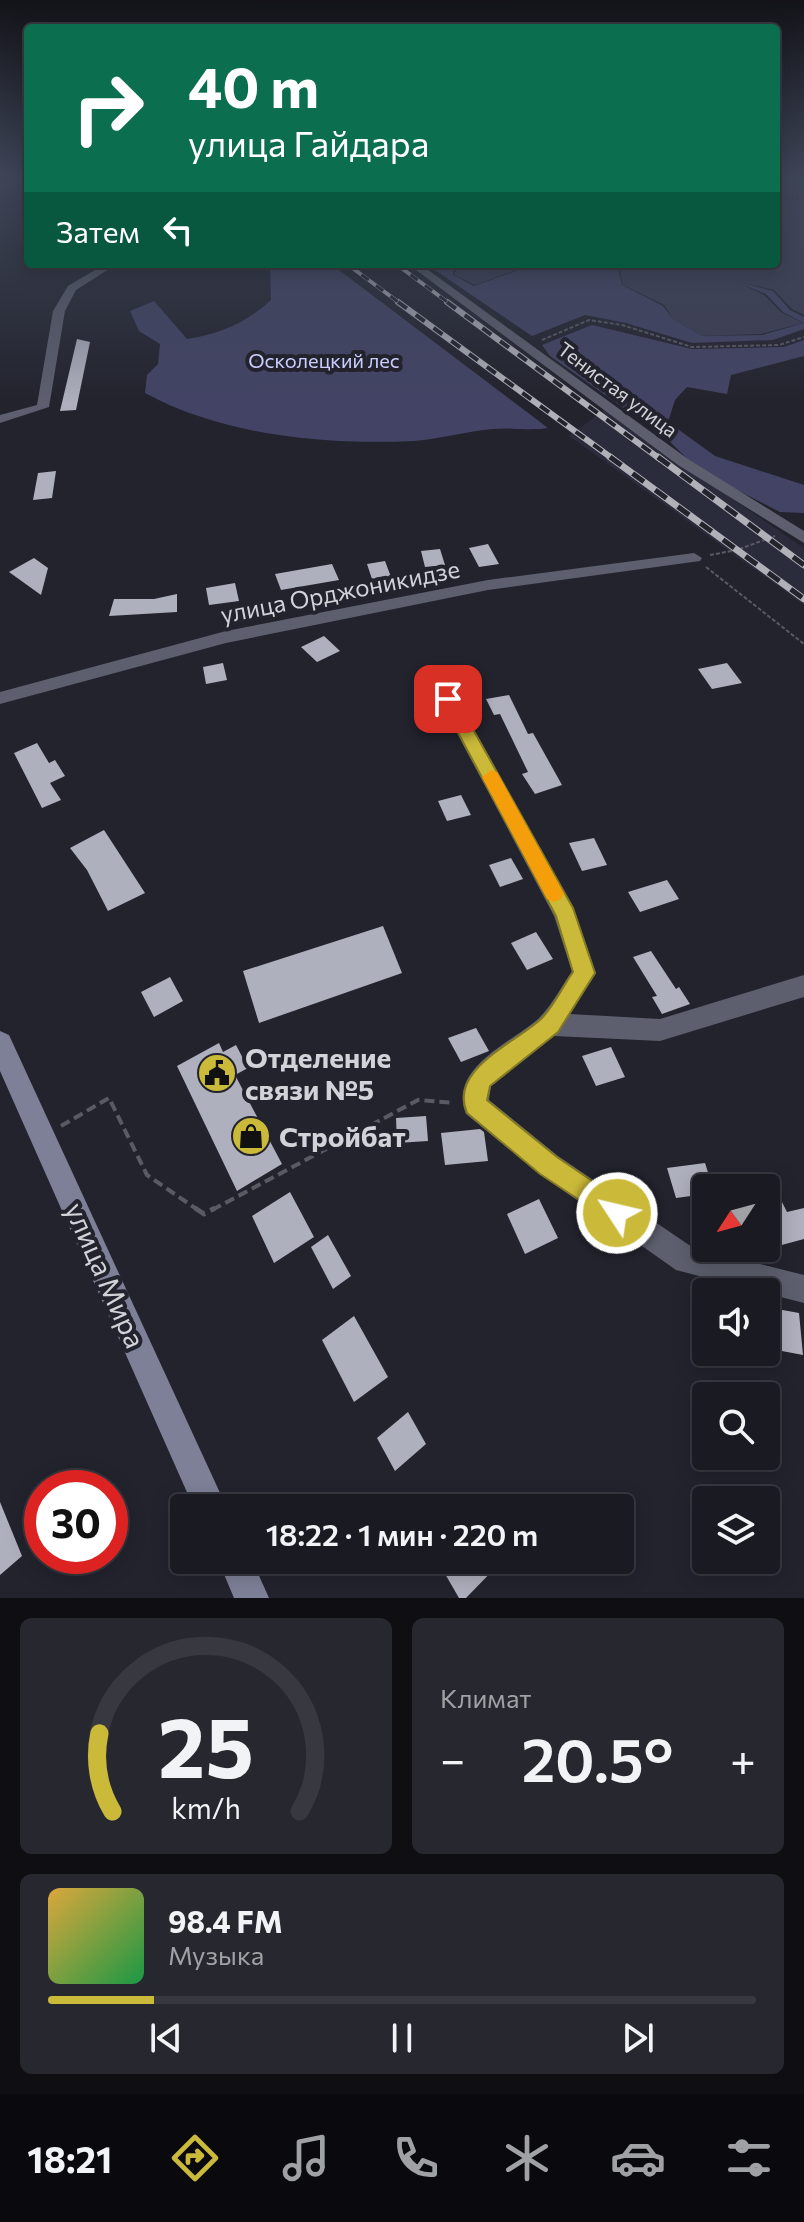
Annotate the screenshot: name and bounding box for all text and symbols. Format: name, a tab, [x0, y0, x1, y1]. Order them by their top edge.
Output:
text: 40 m	[188, 51, 319, 120]
icon: right	[56, 56, 160, 160]
text: улица Гайдара	[188, 120, 429, 164]
icon: left	[156, 208, 200, 252]
text: Затем	[56, 212, 140, 249]
street label: Тенистая улица	[554, 336, 682, 442]
park label: Осколецкий лес	[248, 348, 400, 372]
street label: улица Орджоникидзе	[218, 554, 462, 628]
pin	[414, 665, 482, 733]
icon: arrive	[426, 677, 470, 721]
place label: Отделение связи №5	[245, 1040, 391, 1106]
public building icon: Отделение связи №5	[196, 1052, 238, 1094]
shop icon: Стройбат	[230, 1115, 272, 1157]
place label: Стройбат	[279, 1119, 406, 1153]
position arrow	[575, 1171, 659, 1255]
north arrow	[692, 1174, 780, 1262]
map controls	[692, 1174, 780, 1574]
street label: улица Мира	[59, 1197, 153, 1353]
button: sound	[692, 1278, 780, 1366]
button: search	[692, 1382, 780, 1470]
speed limit sign: 30	[24, 1470, 128, 1574]
button: layers	[692, 1486, 780, 1574]
text: 18:22 · 1 мин · 220 m	[266, 1515, 538, 1552]
text: Климат	[440, 1682, 532, 1713]
text: 25	[158, 1693, 254, 1795]
text: 20.5°	[522, 1721, 674, 1794]
text: −	[440, 1731, 465, 1785]
text: +	[730, 1731, 756, 1785]
text: km/h	[171, 1790, 241, 1825]
text: 98.4 FM	[168, 1902, 283, 1939]
text: Музыка	[168, 1939, 264, 1970]
icon: previous	[144, 2016, 188, 2060]
icon: pause	[380, 2016, 424, 2060]
icon: next	[616, 2016, 660, 2060]
icon: directions	[167, 2130, 223, 2186]
icon: music	[278, 2130, 334, 2186]
icon: phone	[388, 2130, 444, 2186]
icon: climate	[499, 2130, 555, 2186]
icon: car	[610, 2130, 666, 2186]
icon: filters	[721, 2130, 777, 2186]
text: 18:21	[27, 2136, 112, 2180]

